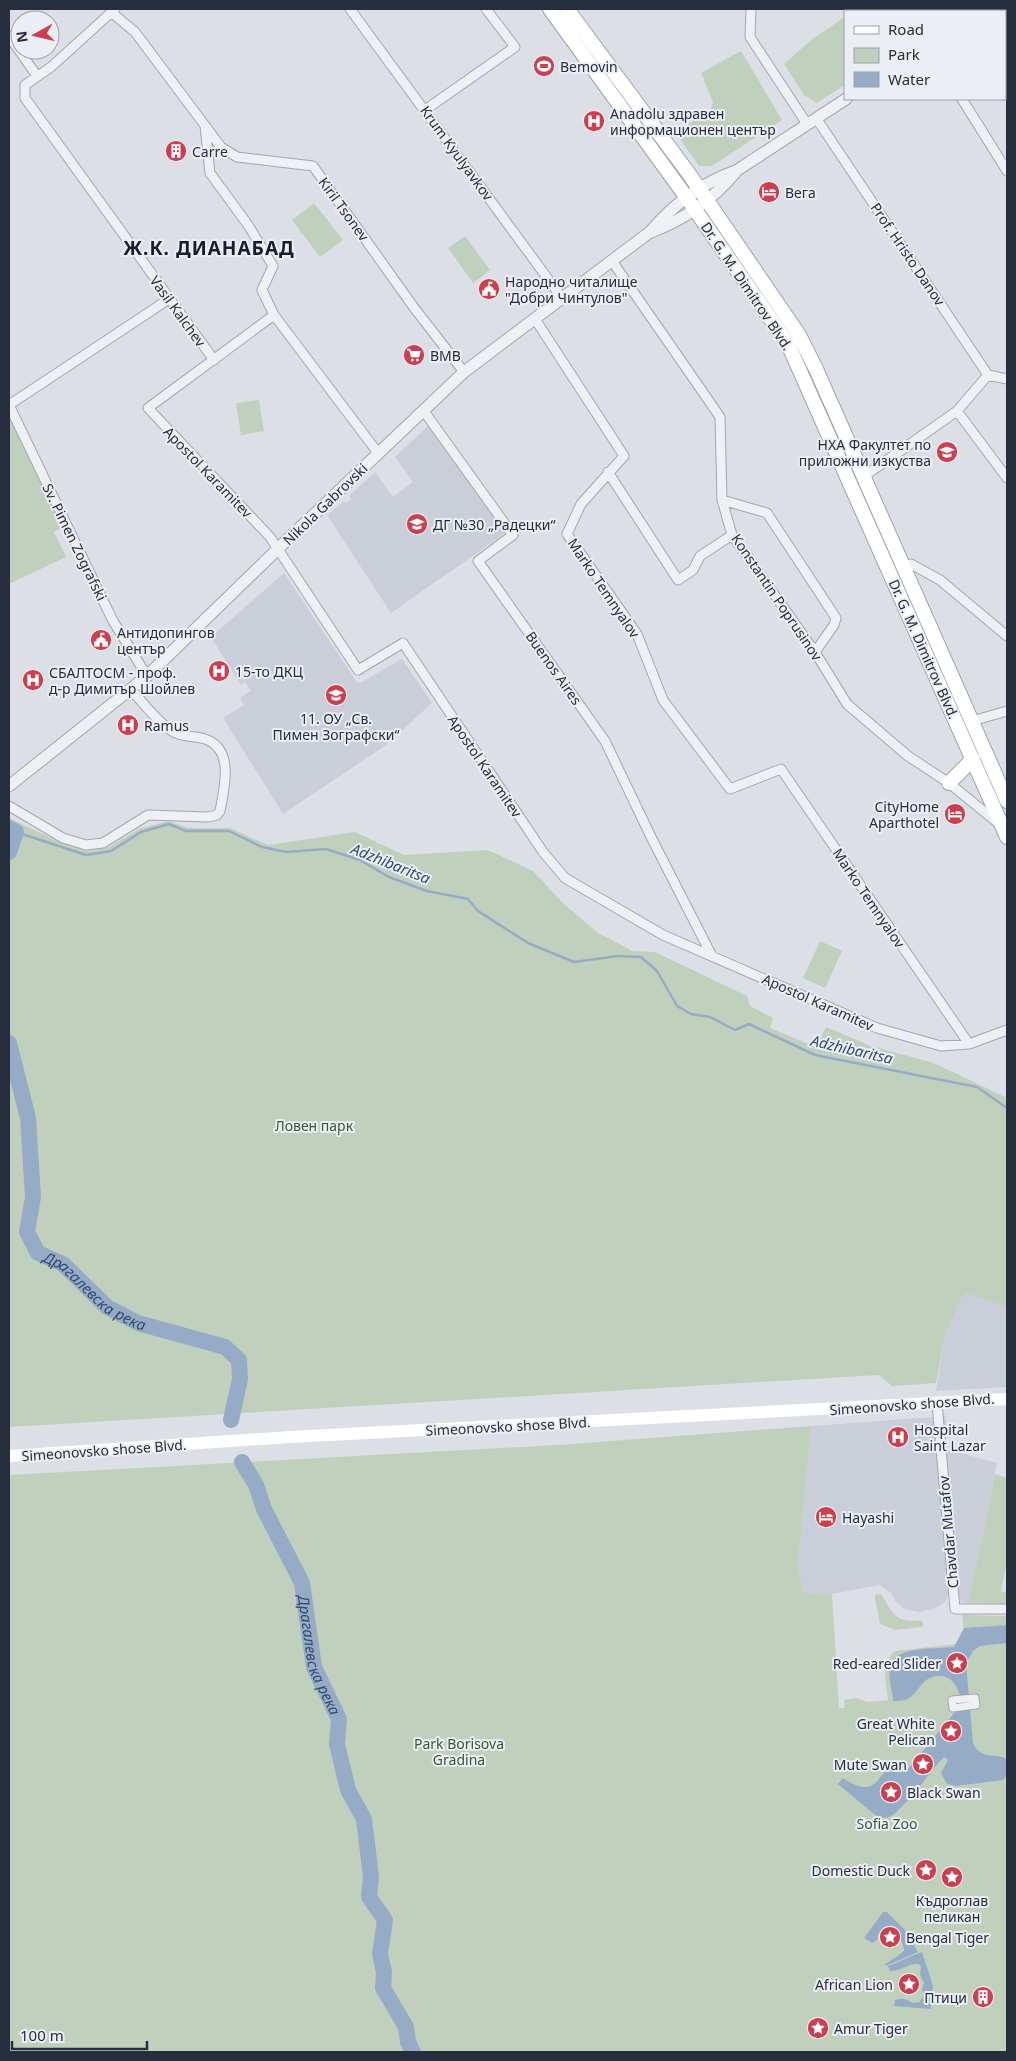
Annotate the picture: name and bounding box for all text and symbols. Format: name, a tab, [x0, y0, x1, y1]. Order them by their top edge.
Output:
north arrow	[10, 10, 60, 60]
legend	[844, 10, 1006, 100]
text: Road	[888, 19, 924, 39]
text: N	[11, 30, 32, 44]
text: Park	[888, 44, 920, 64]
sports icon: Bemovin	[532, 54, 556, 78]
place label: Bemovin	[560, 57, 618, 76]
text: Water	[888, 69, 930, 89]
street label: Krum Kyulyavkov	[416, 102, 498, 205]
place label: Anadolu здравен информационен център	[610, 104, 776, 139]
hospital icon: Anadolu здравен информационен център	[582, 109, 606, 133]
building icon: Carre	[164, 139, 188, 163]
place label: Carre	[192, 142, 228, 161]
street label: Kiril Tsonev	[314, 173, 374, 245]
hotel icon: Вега	[757, 180, 781, 204]
place label: Вега	[785, 183, 816, 202]
street label: Prof. Hristo Danov	[867, 199, 950, 310]
street label: Dr. G. M. Dimitrov Blvd.	[697, 218, 797, 354]
district label: Ж.К. ДИАНАБАД	[123, 235, 295, 261]
street label: Vasil Kalchev	[146, 272, 211, 351]
place label: Народно читалище "Добри Чинтулов"	[505, 272, 638, 307]
public building icon: Народно читалище "Добри Чинтулов"	[477, 277, 501, 301]
supermarket icon: BMB	[402, 343, 426, 367]
place label: BMB	[430, 346, 461, 365]
street label: Apostol Karamitev	[160, 422, 257, 522]
place label: НХА Факултет по приложни изкуства	[799, 435, 931, 470]
school or university icon: НХА Факултет по приложни изкуства	[935, 440, 959, 464]
street label: Nikola Gabrovski	[279, 459, 371, 549]
street label: Sv. Pimen Zografski	[38, 480, 112, 604]
school or university icon: ДГ №30 „Радецки“	[405, 512, 429, 536]
place label: ДГ №30 „Радецки“	[433, 515, 556, 534]
street label: Konstantin Poprusinov	[727, 530, 827, 665]
street label: Marko Temnyalov	[564, 534, 645, 642]
street label: Dr. G. M. Dimitrov Blvd.	[885, 576, 963, 722]
place label: Антидопингов център	[117, 623, 215, 658]
street label: Buenos Aires	[522, 627, 587, 709]
public building icon: Антидопингов център	[89, 628, 113, 652]
hospital icon: 15-то ДКЦ	[207, 659, 231, 683]
place label: 15-то ДКЦ	[235, 662, 304, 681]
place label: СБАЛТОСМ - проф. д-р Димитър Шойлев	[49, 663, 195, 698]
hospital icon: СБАЛТОСМ - проф. д-р Димитър Шойлев	[21, 668, 45, 692]
school or university icon: 11. ОУ „Св. Пимен Зографски“	[324, 683, 348, 707]
place label: 11. ОУ „Св. Пимен Зографски“	[273, 709, 399, 744]
street label: Apostol Karamitev	[444, 711, 527, 822]
hospital icon: Ramus	[116, 713, 140, 737]
place label: Ramus	[144, 716, 189, 735]
place label: CityHome Aparthotel	[869, 797, 939, 832]
hotel icon: CityHome Aparthotel	[943, 802, 967, 826]
water label: Adzhibaritsa	[348, 838, 434, 888]
street label: Marko Temnyalov	[829, 844, 910, 952]
street label: Apostol Karamitev	[759, 969, 877, 1035]
water label: Adzhibaritsa	[808, 1030, 895, 1068]
park label: Ловен парк	[275, 1116, 354, 1135]
water label: Драгалевска река	[39, 1246, 149, 1335]
street label: Simeonovsko shose Blvd.	[829, 1389, 995, 1419]
street label: Simeonovsko shose Blvd.	[425, 1412, 591, 1440]
place label: Hospital Saint Lazar	[914, 1420, 986, 1455]
hospital icon: Hospital Saint Lazar	[886, 1425, 910, 1449]
street label: Simeonovsko shose Blvd.	[21, 1435, 187, 1465]
street label: Chavdar Mutafov	[934, 1474, 962, 1589]
hotel icon: Hayashi	[814, 1505, 838, 1529]
place label: Hayashi	[842, 1508, 894, 1527]
water label: Драгалевска река	[294, 1592, 346, 1719]
place icon: Red-eared Slider	[945, 1651, 969, 1675]
place label: Red-eared Slider	[833, 1654, 941, 1673]
place label: Great White Pelican	[857, 1714, 935, 1749]
place icon: Great White Pelican	[939, 1719, 963, 1743]
park label: Park Borisova Gradina	[414, 1734, 504, 1769]
place icon: Mute Swan	[911, 1752, 935, 1776]
place label: Mute Swan	[834, 1755, 907, 1774]
place icon: Black Swan	[879, 1780, 903, 1804]
place label: Black Swan	[907, 1783, 981, 1802]
park label: Sofia Zoo	[856, 1814, 918, 1833]
place icon: Domestic Duck	[914, 1858, 938, 1882]
place label: Domestic Duck	[812, 1861, 911, 1880]
place icon: Къдроглав пеликан	[940, 1865, 964, 1889]
place label: Къдроглав пеликан	[916, 1891, 988, 1926]
place icon: Bengal Tiger	[878, 1925, 902, 1949]
place label: Bengal Tiger	[906, 1928, 989, 1947]
place icon: African Lion	[897, 1972, 921, 1996]
place label: African Lion	[815, 1975, 893, 1994]
building icon: Птици	[971, 1985, 995, 2009]
place label: Птици	[924, 1988, 967, 2007]
place icon: Amur Tiger	[806, 2016, 830, 2040]
scale bar	[12, 2018, 148, 2050]
place label: Amur Tiger	[834, 2019, 908, 2038]
text: 100 m	[20, 2025, 64, 2045]

